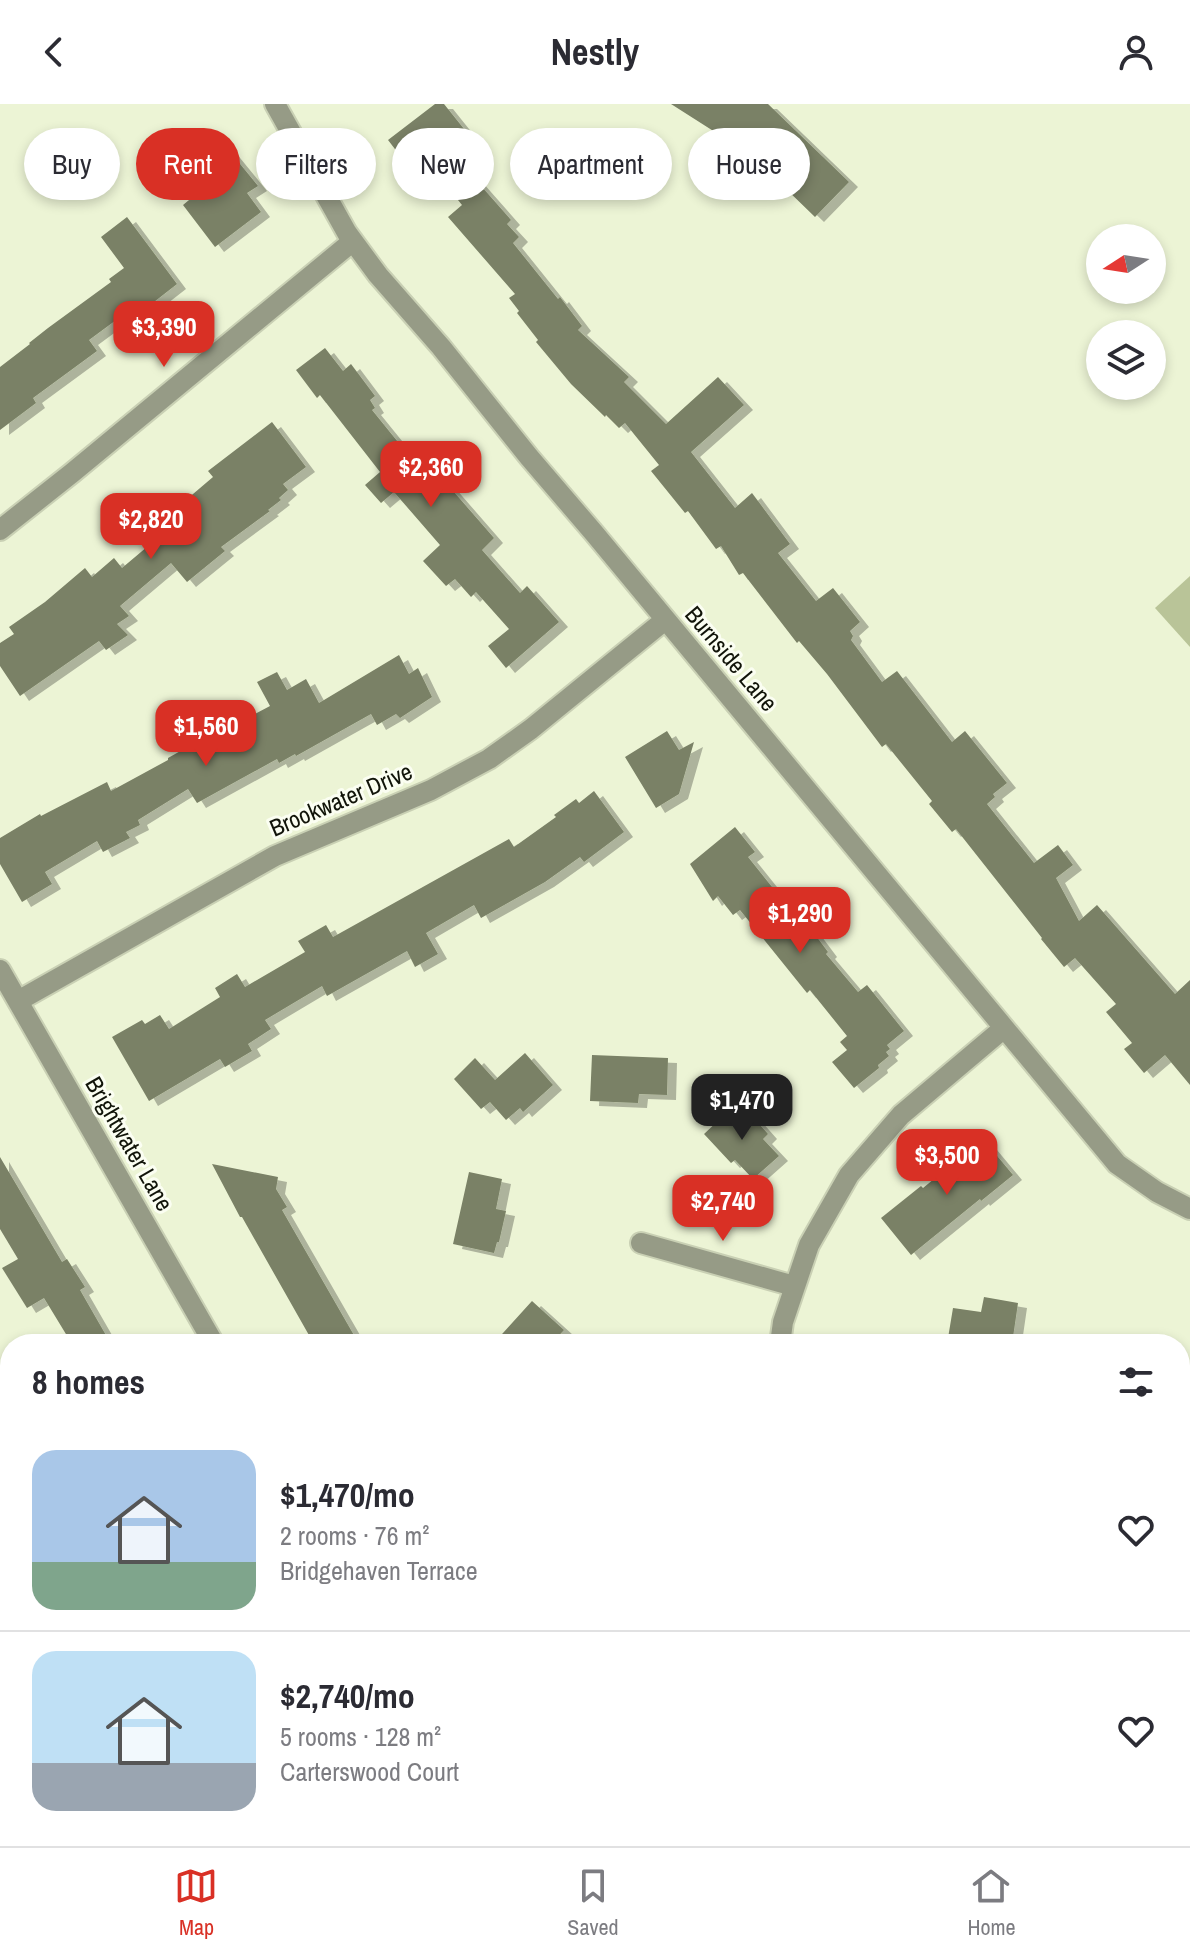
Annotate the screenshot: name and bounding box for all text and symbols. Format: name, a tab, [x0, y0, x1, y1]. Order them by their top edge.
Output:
text: Nestly	[551, 28, 639, 76]
icon: back	[32, 30, 76, 74]
icon: person	[1114, 30, 1158, 74]
chip: Buy	[24, 128, 120, 200]
chip: Rent	[136, 128, 240, 200]
chip: Filters	[256, 128, 376, 200]
chip: New	[392, 128, 494, 200]
chip: Apartment	[510, 128, 672, 200]
chip: House	[688, 128, 810, 200]
north arrow	[1086, 224, 1166, 304]
map controls	[1086, 224, 1166, 400]
pin: $3,390	[99, 301, 229, 369]
text: $3,390	[131, 309, 197, 344]
button: layers	[1086, 320, 1166, 400]
pin: $2,360	[366, 441, 496, 509]
text: $2,360	[398, 449, 464, 484]
pin: $2,820	[86, 493, 216, 561]
text: $2,820	[118, 501, 184, 536]
street label: Burnside Lane	[678, 599, 785, 718]
pin: $1,560	[141, 700, 271, 768]
text: $1,560	[173, 708, 239, 743]
street label: Brookwater Drive	[264, 755, 417, 844]
pin: $1,290	[735, 887, 865, 955]
text: $1,290	[767, 895, 833, 930]
street label: Brightwater Lane	[79, 1071, 181, 1216]
pin: $1,470	[677, 1074, 807, 1142]
text: $1,470	[709, 1082, 775, 1117]
pin: $3,500	[882, 1129, 1012, 1197]
text: $3,500	[914, 1137, 980, 1172]
pin: $2,740	[658, 1175, 788, 1243]
text: $2,740	[690, 1183, 756, 1218]
text: 8 homes	[32, 1359, 145, 1405]
icon: filters	[1114, 1360, 1158, 1404]
text: $1,470/mo	[280, 1472, 415, 1518]
icon: home	[96, 1482, 192, 1578]
icon: heart	[1114, 1508, 1158, 1552]
text: 2 rooms · 76 m²	[280, 1518, 429, 1553]
text: Bridgehaven Terrace	[280, 1553, 478, 1588]
text: $2,740/mo	[280, 1673, 415, 1719]
icon: home	[96, 1683, 192, 1779]
icon: heart	[1114, 1709, 1158, 1753]
text: 5 rooms · 128 m²	[280, 1719, 441, 1754]
text: Carterswood Court	[280, 1754, 459, 1789]
tab: Map	[174, 1864, 218, 1942]
tab: Saved	[567, 1864, 619, 1942]
tab: Home	[967, 1864, 1016, 1942]

